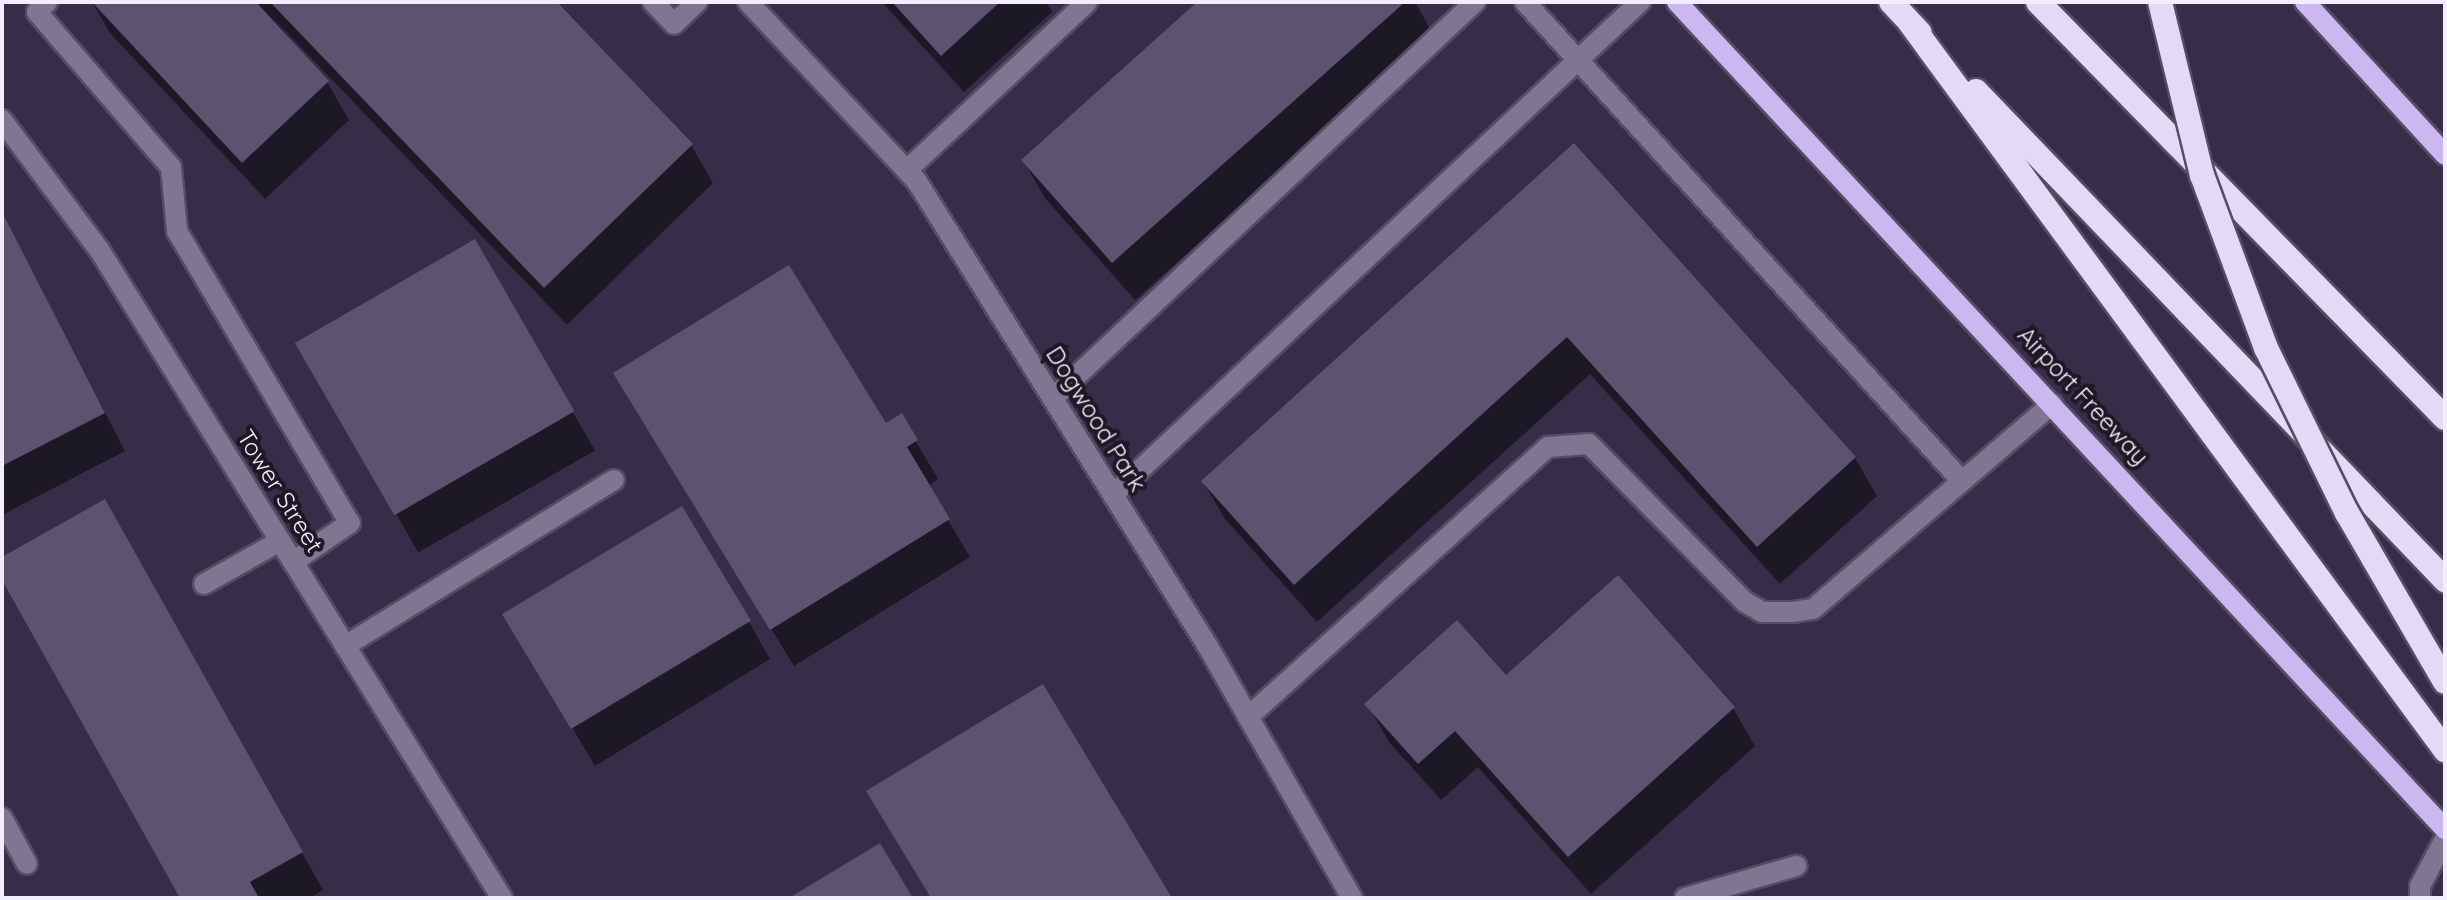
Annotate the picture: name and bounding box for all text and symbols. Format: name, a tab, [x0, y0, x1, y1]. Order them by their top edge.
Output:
street label: Airport Freeway	[2012, 321, 2154, 471]
street label: Dogwood Park	[1040, 341, 1152, 497]
street label: Tower Street	[231, 424, 329, 558]

